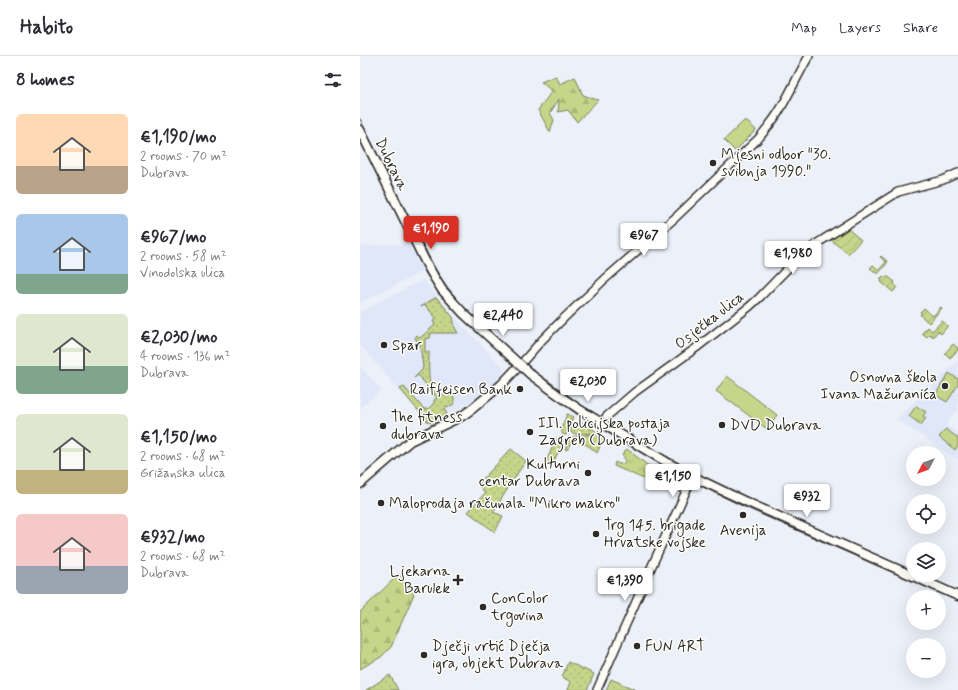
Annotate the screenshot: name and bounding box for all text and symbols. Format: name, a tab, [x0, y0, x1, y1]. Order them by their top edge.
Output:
text: Habito	[20, 15, 73, 40]
text: Map	[791, 19, 817, 37]
text: Layers	[839, 19, 881, 37]
text: Share	[903, 19, 938, 37]
text: 8 homes	[16, 69, 75, 91]
icon: filters	[322, 69, 344, 91]
text: €1,190/mo	[140, 126, 216, 148]
icon: home	[48, 130, 96, 178]
street label: Dubrava	[370, 135, 413, 195]
place label: Mjesni odbor "30. svibnja 1990."	[721, 145, 831, 182]
text: 2 rooms · 70 m²	[140, 148, 227, 165]
marker: Mjesni odbor "30. svibnja 1990."	[708, 158, 718, 168]
text: Dubrava	[140, 165, 189, 182]
pin: €1,190	[398, 216, 464, 250]
text: €1,190	[413, 220, 449, 237]
pin: €967	[620, 223, 668, 257]
text: €967/mo	[140, 226, 207, 248]
text: €967	[629, 227, 659, 244]
icon: home	[48, 230, 96, 278]
pin: €1,980	[760, 241, 826, 275]
text: €1,980	[773, 245, 813, 262]
text: 2 rooms · 58 m²	[140, 248, 227, 265]
text: Vinodolska ulica	[140, 265, 225, 282]
street label: Osječka ulica	[671, 287, 749, 354]
pin: €2,440	[470, 303, 536, 337]
text: €2,440	[483, 307, 523, 324]
text: €2,030/mo	[140, 326, 218, 348]
icon: home	[48, 330, 96, 378]
place label: Spar	[392, 336, 422, 356]
marker: Spar	[379, 340, 389, 350]
text: 4 rooms · 136 m²	[140, 348, 230, 365]
text: Dubrava	[140, 365, 189, 382]
place label: Osnovna škola Ivana Mažuranića	[821, 368, 937, 405]
pin: €2,030	[555, 369, 621, 403]
text: €2,030	[569, 373, 607, 390]
place label: Raiffeisen Bank	[410, 380, 513, 400]
marker: Osnovna škola Ivana Mažuranića	[940, 381, 950, 391]
marker: Raiffeisen Bank	[515, 384, 525, 394]
place label: The fitness dubrava	[391, 408, 463, 445]
place label: III. policijska postaja Zagreb (Dubrava)	[538, 414, 670, 452]
place label: DVD Dubrava	[730, 416, 822, 436]
marker: DVD Dubrava	[717, 420, 727, 430]
marker: The fitness dubrava	[378, 421, 388, 431]
text: €1,150/mo	[140, 426, 217, 448]
marker: III. policijska postaja Zagreb (Dubrava)	[525, 427, 535, 437]
icon: home	[48, 430, 96, 478]
north arrow	[906, 446, 946, 486]
map controls	[906, 446, 946, 678]
text: 2 rooms · 68 m²	[140, 448, 225, 465]
place label: Kulturni centar Dubrava	[479, 455, 580, 492]
pin: €1,150	[640, 464, 706, 498]
text: Grižanska ulica	[140, 465, 225, 482]
marker: Kulturni centar Dubrava	[583, 468, 593, 478]
text: €1,150	[654, 468, 692, 485]
pin: €932	[783, 484, 831, 518]
text: €932	[793, 488, 821, 505]
place label: Maloprodaja računala "Mikro makro"	[389, 494, 620, 514]
button: locate	[906, 494, 946, 534]
marker: Maloprodaja računala "Mikro makro"	[376, 498, 386, 508]
marker: Avenija	[738, 510, 748, 520]
place label: Trg 145. brigade Hrvatske vojske	[604, 516, 706, 553]
place label: Avenija	[720, 521, 767, 541]
text: €932/mo	[140, 526, 205, 548]
marker: Trg 145. brigade Hrvatske vojske	[591, 529, 601, 539]
icon: home	[48, 530, 96, 578]
button: layers	[906, 542, 946, 582]
text: 2 rooms · 68 m²	[140, 548, 225, 565]
place label: Ljekarna Barulek	[390, 562, 451, 599]
text: Dubrava	[140, 565, 189, 582]
pin: €1,390	[592, 568, 658, 602]
text: €1,390	[607, 572, 643, 589]
marker: Ljekarna Barulek	[453, 575, 463, 585]
place label: ConColor trgovina	[490, 589, 549, 627]
button: +	[906, 590, 946, 630]
marker: ConColor trgovina	[478, 602, 488, 612]
place label: Dječji vrtić Dječja igra, objekt Dubrava	[432, 637, 564, 674]
place label: FUN ART	[645, 637, 705, 657]
button: −	[906, 638, 946, 678]
marker: FUN ART	[632, 641, 642, 651]
marker: Dječji vrtić Dječja igra, objekt Dubrava	[419, 650, 429, 660]

